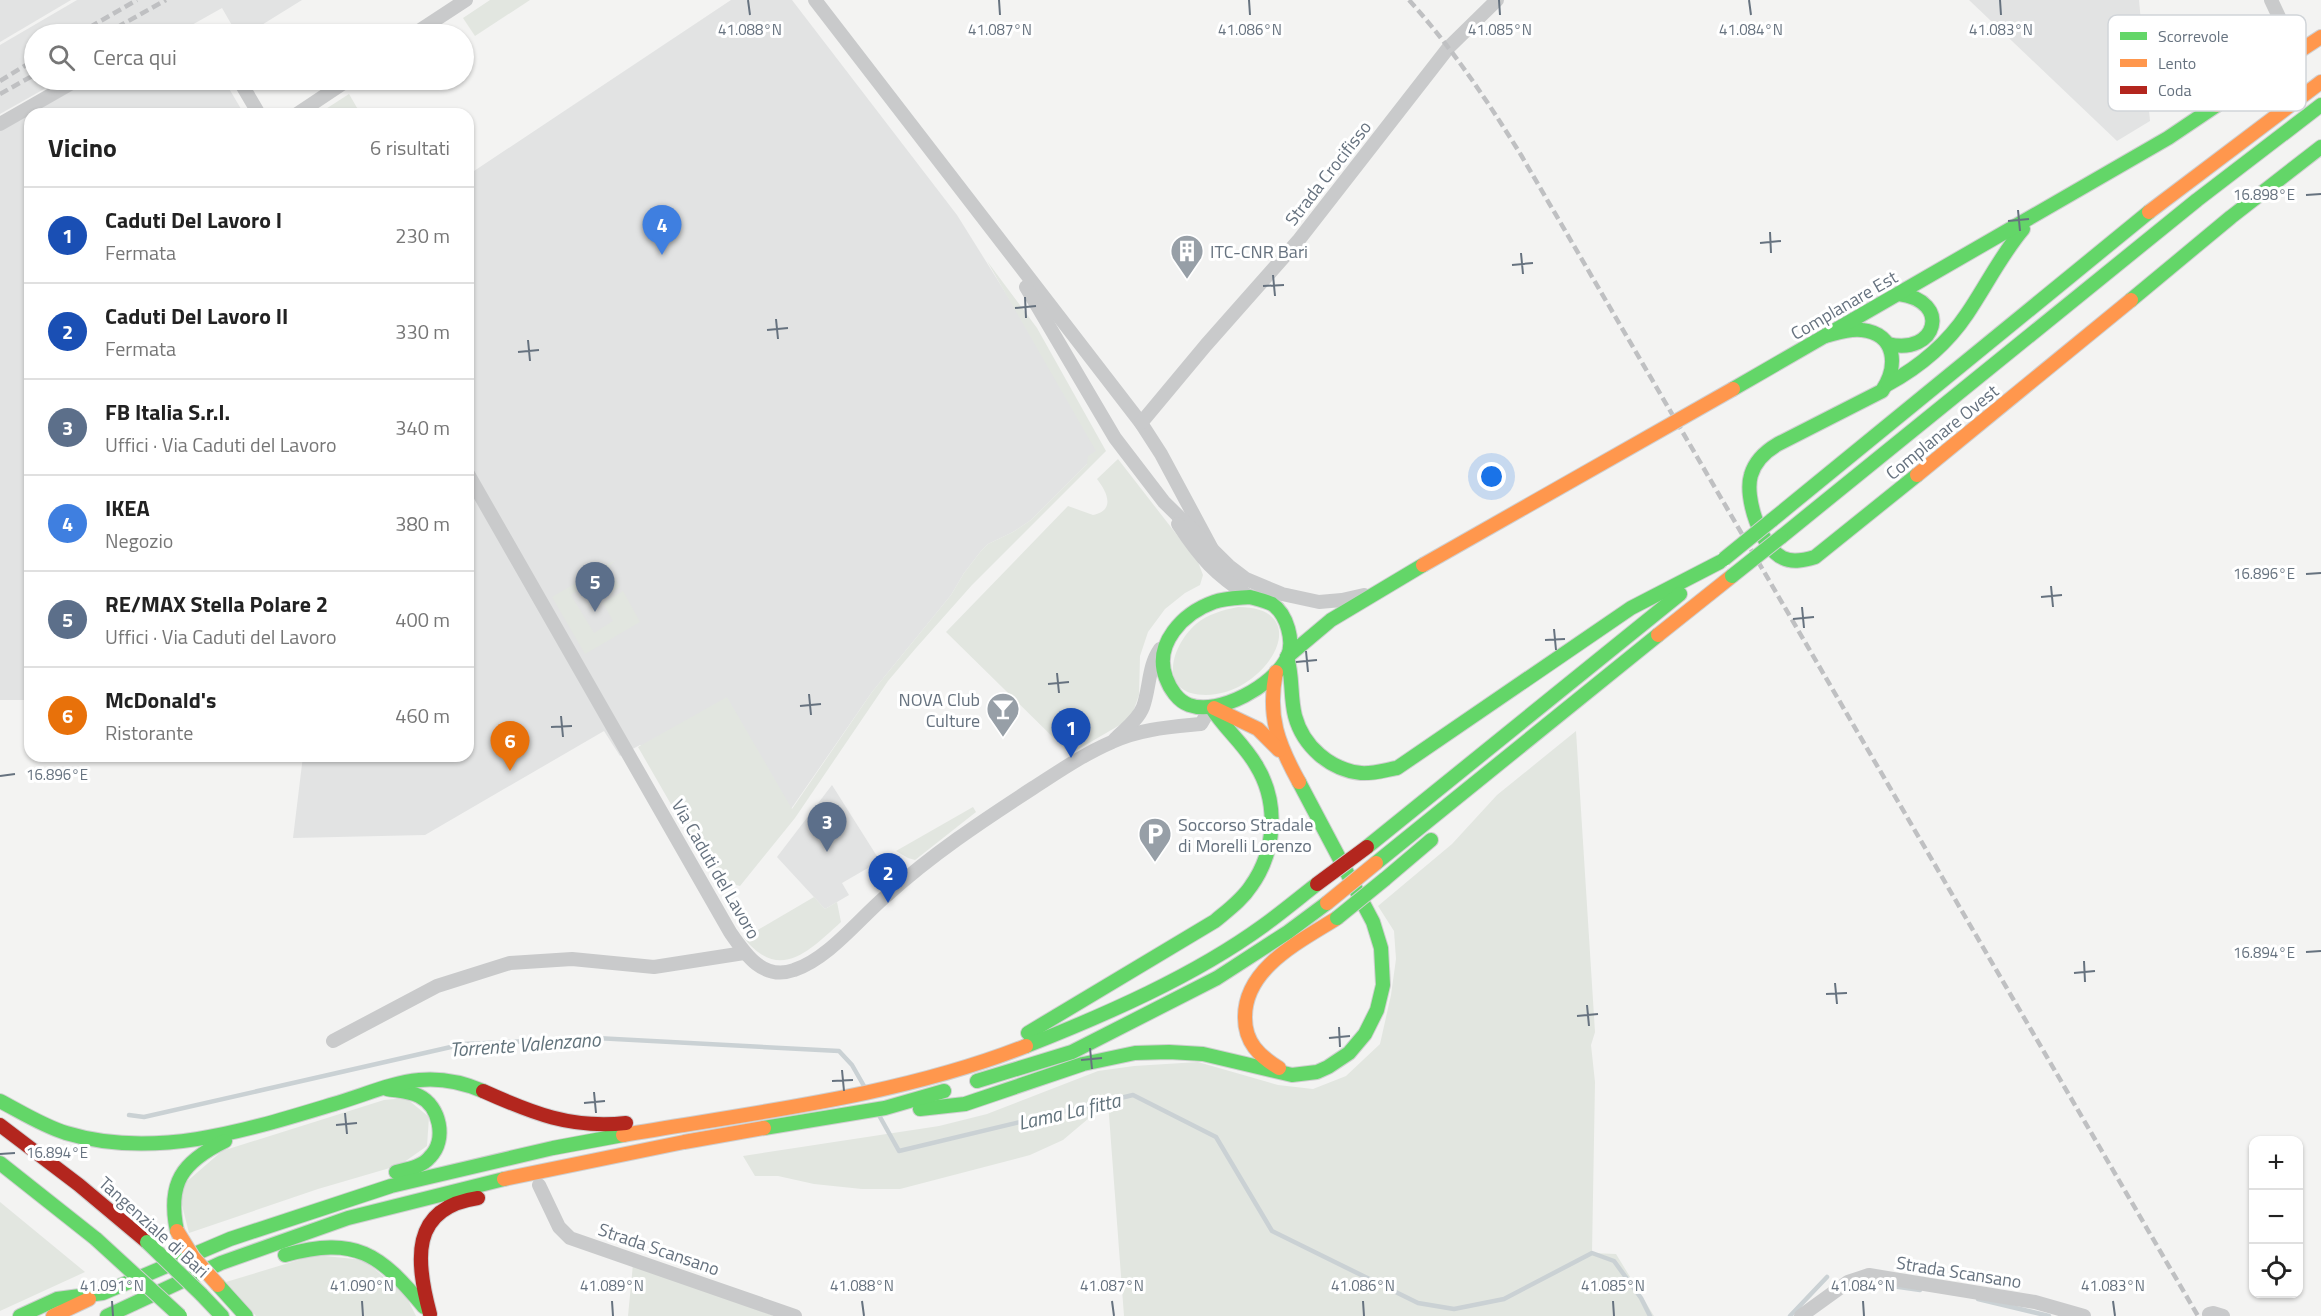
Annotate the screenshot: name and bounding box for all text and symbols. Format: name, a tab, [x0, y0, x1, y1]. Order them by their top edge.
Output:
legend	[2108, 15, 2306, 111]
text: 41.088°N	[718, 18, 782, 41]
text: 41.087°N	[968, 18, 1032, 41]
text: 41.086°N	[1218, 18, 1282, 41]
text: 41.085°N	[1468, 18, 1532, 41]
text: 41.084°N	[1719, 18, 1783, 41]
text: 41.083°N	[1969, 18, 2033, 41]
search box	[24, 24, 474, 90]
text: Scorrevole	[2158, 24, 2229, 48]
text: Cerca qui	[93, 40, 177, 74]
icon: search	[45, 41, 78, 74]
text: Lento	[2158, 51, 2196, 75]
text: Coda	[2158, 78, 2191, 102]
street label: Strada Crocifisso	[1278, 115, 1378, 231]
text: Vicino	[48, 128, 117, 167]
text: 6 risultati	[370, 132, 450, 163]
text: 16.898°E	[2233, 183, 2295, 206]
text: Caduti Del Lavoro I	[105, 203, 282, 237]
pin: 4	[642, 206, 682, 255]
text: 1	[62, 220, 73, 251]
text: 230 m	[395, 220, 450, 251]
building icon: ITC-CNR Bari	[1169, 233, 1205, 280]
text: Fermata	[105, 237, 176, 268]
place label: ITC-CNR Bari	[1210, 238, 1308, 265]
street label: Complanare Est	[1786, 263, 1903, 347]
text: Caduti Del Lavoro II	[105, 299, 288, 333]
text: 2	[62, 316, 73, 347]
text: 330 m	[395, 316, 450, 347]
text: Fermata	[105, 333, 176, 364]
street label: Complanare Ovest	[1880, 377, 2005, 486]
text: FB Italia S.r.l.	[105, 395, 230, 429]
text: 3	[62, 412, 73, 443]
text: 340 m	[395, 412, 450, 443]
text: Uffici · Via Caduti del Lavoro	[105, 429, 337, 460]
your location	[1477, 462, 1506, 491]
text: IKEA	[105, 491, 150, 525]
text: 4	[62, 508, 73, 539]
text: 380 m	[395, 508, 450, 539]
text: Negozio	[105, 525, 173, 556]
pin: 5	[576, 562, 614, 612]
text: 16.896°E	[2233, 562, 2295, 585]
text: RE/MAX Stella Polare 2	[105, 587, 328, 621]
text: 5	[62, 604, 73, 635]
text: 400 m	[395, 604, 450, 635]
text: Uffici · Via Caduti del Lavoro	[105, 621, 337, 652]
text: McDonald's	[105, 683, 216, 717]
place label: NOVA Club Culture	[899, 686, 980, 734]
bar icon: NOVA Club Culture	[985, 691, 1021, 738]
text: 6	[62, 700, 73, 731]
text: 460 m	[395, 700, 450, 731]
pin: 1	[1052, 708, 1090, 758]
text: Ristorante	[105, 717, 193, 748]
pin: 6	[490, 722, 530, 771]
text: 16.896°E	[26, 763, 88, 786]
street label: Via Caduti del Lavoro	[665, 794, 767, 944]
pin: 3	[808, 802, 846, 852]
place label: Soccorso Stradale di Morelli Lorenzo	[1178, 811, 1313, 859]
parking icon: Soccorso Stradale di Morelli Lorenzo	[1137, 816, 1173, 863]
pin: 2	[868, 854, 908, 903]
text: 16.894°E	[2233, 941, 2295, 964]
water label: Torrente Valenzano	[449, 1023, 603, 1065]
water label: Lama La fitta	[1015, 1084, 1124, 1138]
map controls	[2249, 1136, 2303, 1298]
button: +	[2249, 1136, 2303, 1190]
text: 16.894°E	[26, 1141, 88, 1164]
street label: Tangenziale di Bari	[93, 1170, 215, 1284]
button: −	[2249, 1190, 2303, 1244]
street label: Strada Scansano	[595, 1216, 723, 1282]
button: locate	[2249, 1244, 2303, 1298]
street label: Strada Scansano	[1894, 1249, 2024, 1295]
text: 41.091°N	[80, 1274, 144, 1297]
text: 41.090°N	[330, 1274, 394, 1297]
text: 41.089°N	[580, 1274, 644, 1297]
text: 41.088°N	[830, 1274, 894, 1297]
text: 41.087°N	[1080, 1274, 1144, 1297]
text: 41.086°N	[1331, 1274, 1395, 1297]
text: 41.085°N	[1581, 1274, 1645, 1297]
text: 41.084°N	[1831, 1274, 1895, 1297]
text: 41.083°N	[2081, 1274, 2145, 1297]

